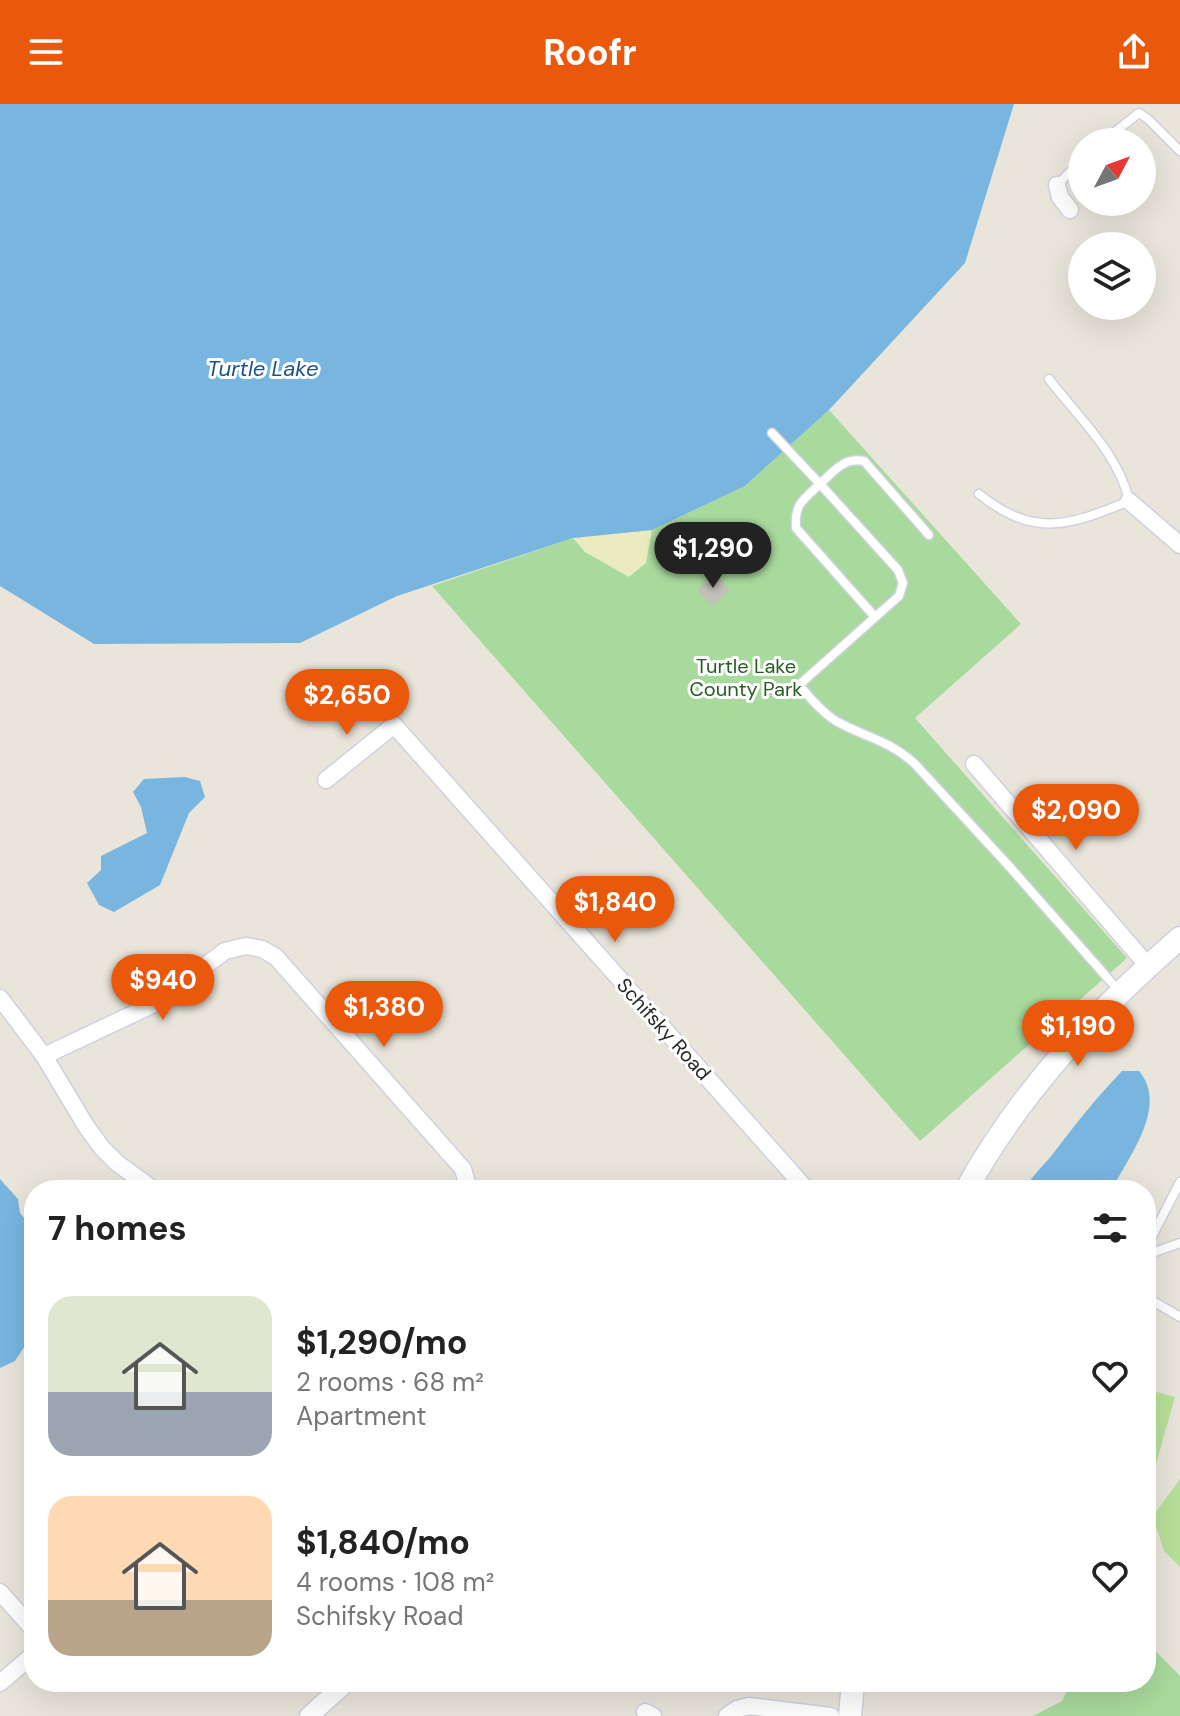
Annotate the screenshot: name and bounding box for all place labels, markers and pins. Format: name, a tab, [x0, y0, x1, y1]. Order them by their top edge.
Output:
pin: $1,290	[648, 522, 778, 590]
pin: $2,650	[282, 669, 412, 737]
pin: $2,090	[1011, 784, 1141, 852]
pin: $1,840	[550, 876, 680, 944]
pin: $940	[116, 954, 210, 1022]
pin: $1,380	[319, 981, 449, 1049]
pin: $1,190	[1013, 1000, 1143, 1068]

